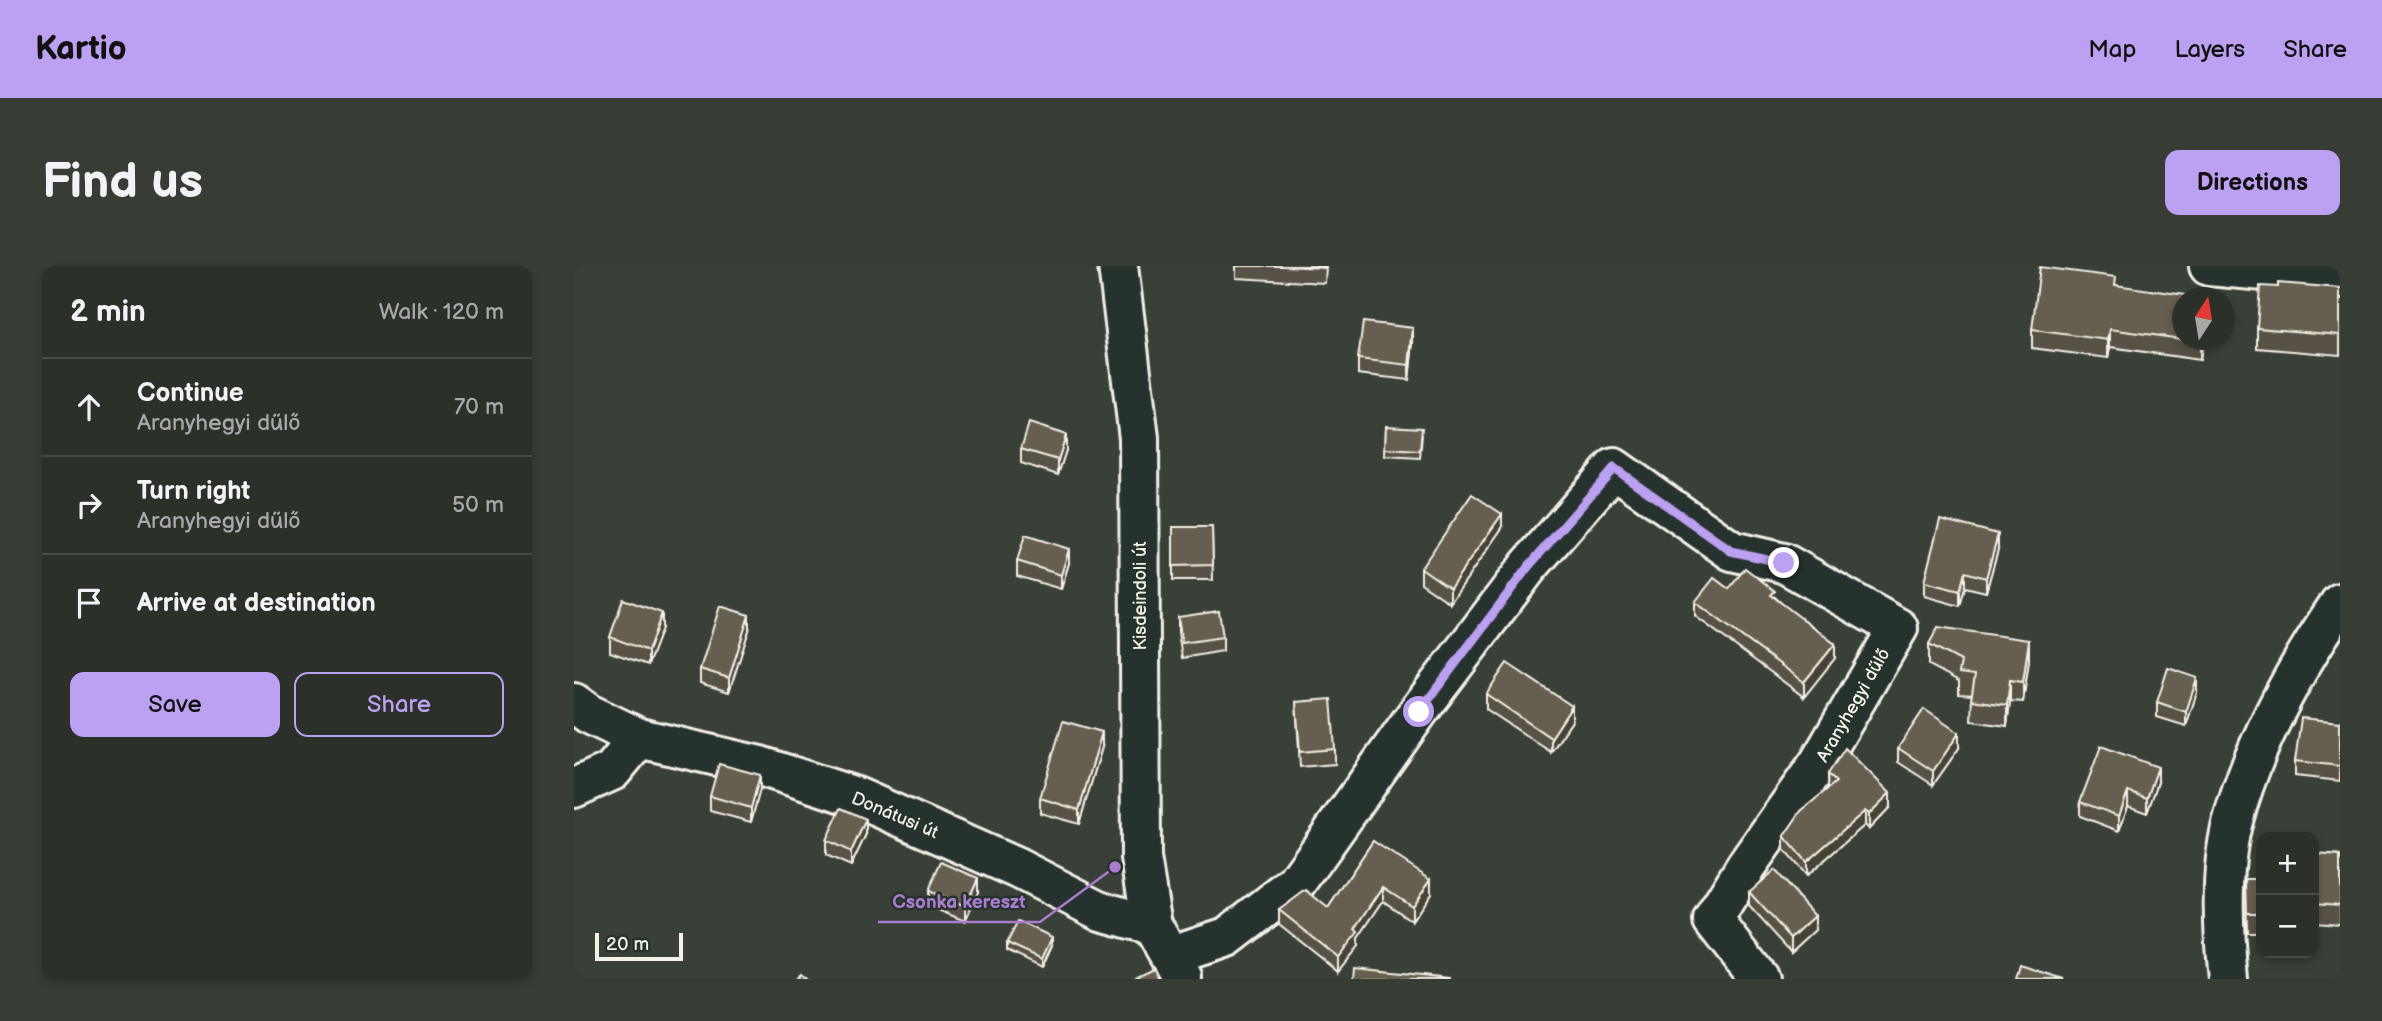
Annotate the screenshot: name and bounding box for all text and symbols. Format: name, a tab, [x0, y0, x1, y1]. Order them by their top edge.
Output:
text: Kartio	[35, 29, 127, 69]
text: Map	[2088, 35, 2136, 64]
text: Layers	[2174, 35, 2245, 64]
text: Share	[2283, 35, 2347, 64]
button: Directions	[2165, 150, 2340, 215]
text: Find us	[42, 153, 203, 212]
north arrow	[2172, 287, 2235, 350]
text: 2 min	[70, 294, 146, 330]
text: Walk · 120 m	[379, 298, 504, 326]
text: Continue	[137, 378, 244, 409]
icon: ahead	[70, 388, 108, 426]
text: 70 m	[454, 393, 504, 421]
text: Aranyhegyi dűlő	[137, 409, 301, 437]
text: Turn right	[137, 476, 250, 507]
icon: right	[70, 486, 108, 524]
text: 50 m	[452, 491, 504, 519]
text: Aranyhegyi dűlő	[137, 507, 301, 535]
street label: Kisdeindoli út	[1130, 541, 1151, 651]
route end	[1768, 547, 1799, 578]
icon: arrive	[70, 584, 108, 622]
text: Arrive at destination	[137, 588, 376, 619]
street label: Aranyhegyi dűlő	[1812, 644, 1895, 766]
button: Save	[70, 672, 280, 737]
button: Share	[294, 672, 504, 737]
route start	[1403, 696, 1434, 727]
street label: Donátusi út	[848, 788, 942, 843]
map controls	[2256, 832, 2319, 958]
button: +	[2256, 832, 2319, 895]
callout: Csonka kereszt	[878, 882, 1040, 922]
text: Csonka kereszt	[892, 891, 1026, 914]
button: −	[2256, 895, 2319, 958]
scale bar	[595, 930, 682, 962]
text: 20 m	[606, 933, 649, 956]

